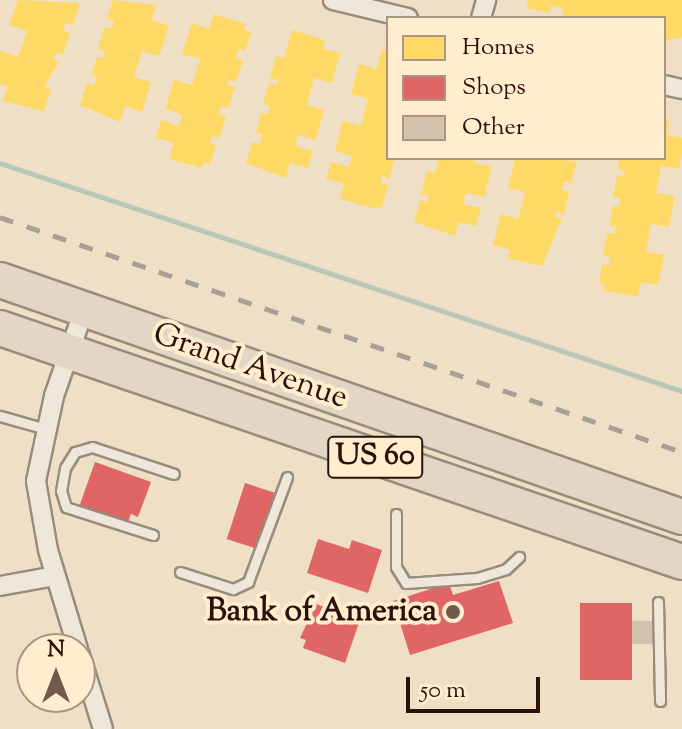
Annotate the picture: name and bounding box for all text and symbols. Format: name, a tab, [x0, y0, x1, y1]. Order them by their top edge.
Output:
legend	[386, 16, 666, 160]
text: Homes	[462, 31, 534, 65]
text: Shops	[462, 71, 526, 105]
text: Other	[462, 111, 525, 145]
street label: Grand Avenue	[148, 316, 352, 418]
road number: US 60	[327, 431, 423, 483]
place label: Bank of America	[206, 593, 437, 631]
marker: Bank of America	[444, 603, 462, 621]
north arrow	[16, 633, 96, 713]
text: N	[47, 635, 65, 667]
scale bar	[410, 661, 544, 711]
text: 50 m	[420, 674, 466, 708]

